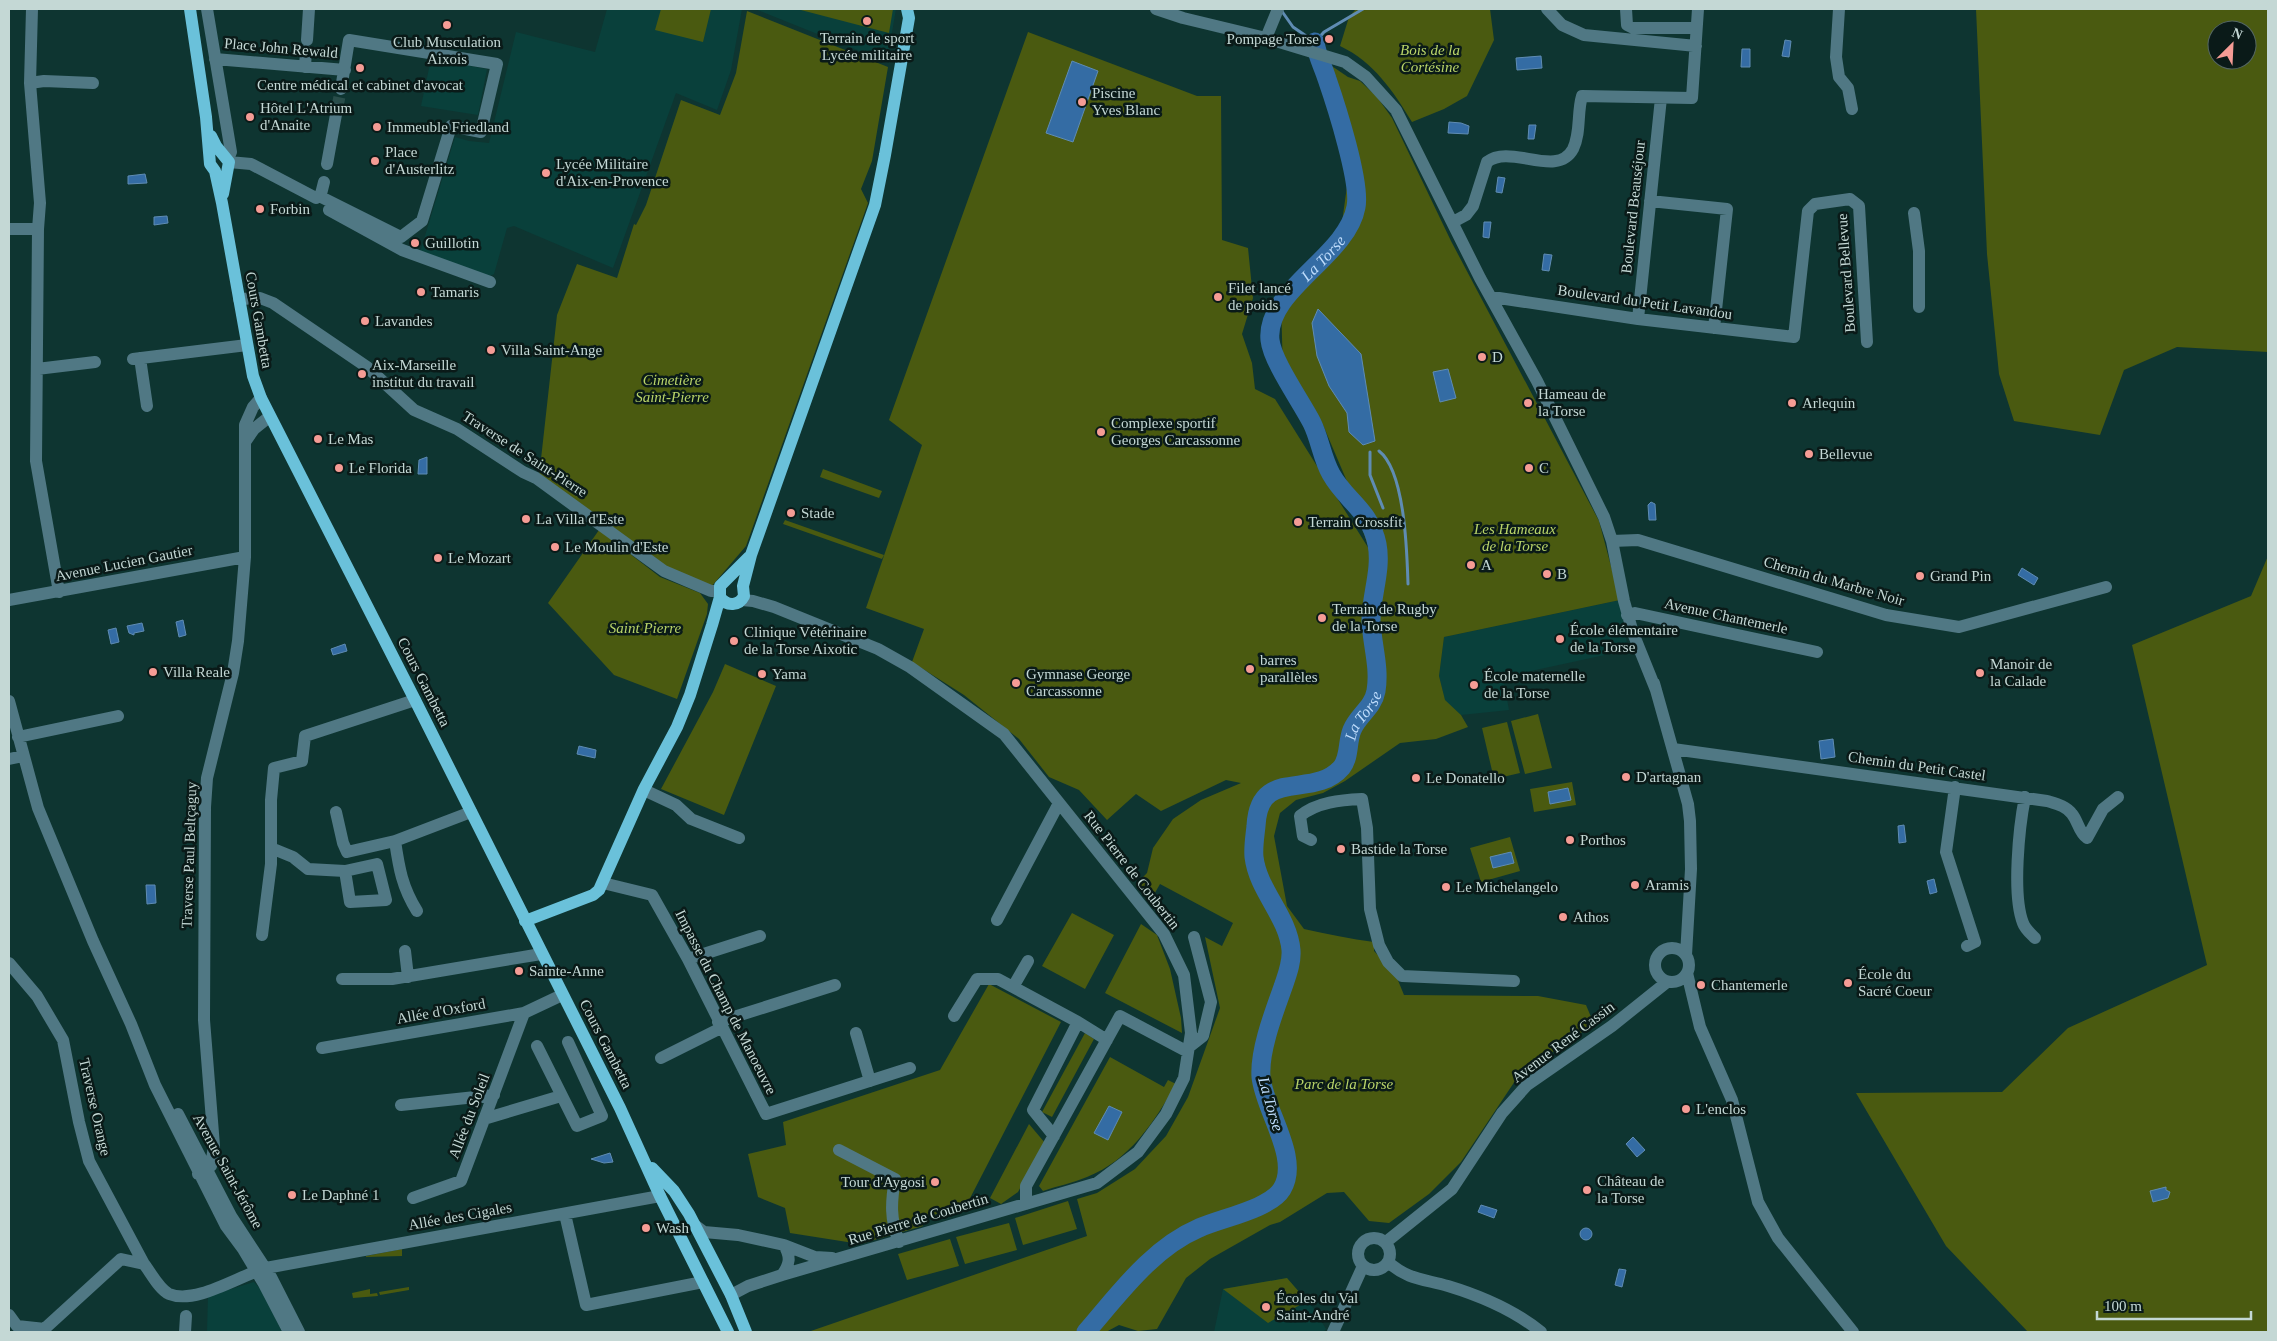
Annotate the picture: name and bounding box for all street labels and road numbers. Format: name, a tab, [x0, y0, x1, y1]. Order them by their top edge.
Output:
street label: Place John Rewald	[223, 35, 339, 61]
street label: Boulevard Beauséjour	[1618, 140, 1648, 274]
street label: Boulevard Bellevue	[1834, 212, 1858, 333]
street label: Cours Gambetta	[243, 270, 275, 370]
street label: Boulevard du Petit Lavandou	[1557, 282, 1734, 322]
street label: Traverse de Saint-Pierre	[460, 408, 591, 500]
street label: Avenue Lucien Gautier	[54, 542, 194, 584]
street label: Chemin du Marbre Noir	[1762, 553, 1906, 609]
street label: Avenue Chantemerle	[1663, 595, 1790, 637]
street label: Cours Gambetta	[395, 635, 454, 730]
street label: Chemin du Petit Castel	[1847, 748, 1987, 784]
street label: Traverse Paul Beltçaguy	[178, 781, 200, 929]
street label: Rue Pierre de Coubertin	[1081, 808, 1183, 933]
street label: Impasse du Champ de Manoeuvre	[672, 907, 780, 1097]
street label: Allée d'Oxford	[395, 995, 487, 1027]
street label: Cours Gambetta	[577, 997, 636, 1092]
street label: Avenue René Cassin	[1509, 998, 1618, 1086]
street label: Traverse Orange	[76, 1057, 114, 1158]
street label: Allée du Soleil	[445, 1071, 493, 1161]
street label: Avenue Saint-Jérôme	[190, 1111, 266, 1231]
street label: Rue Pierre de Coubertin	[846, 1190, 990, 1248]
street label: Allée des Cigales	[407, 1199, 513, 1233]

